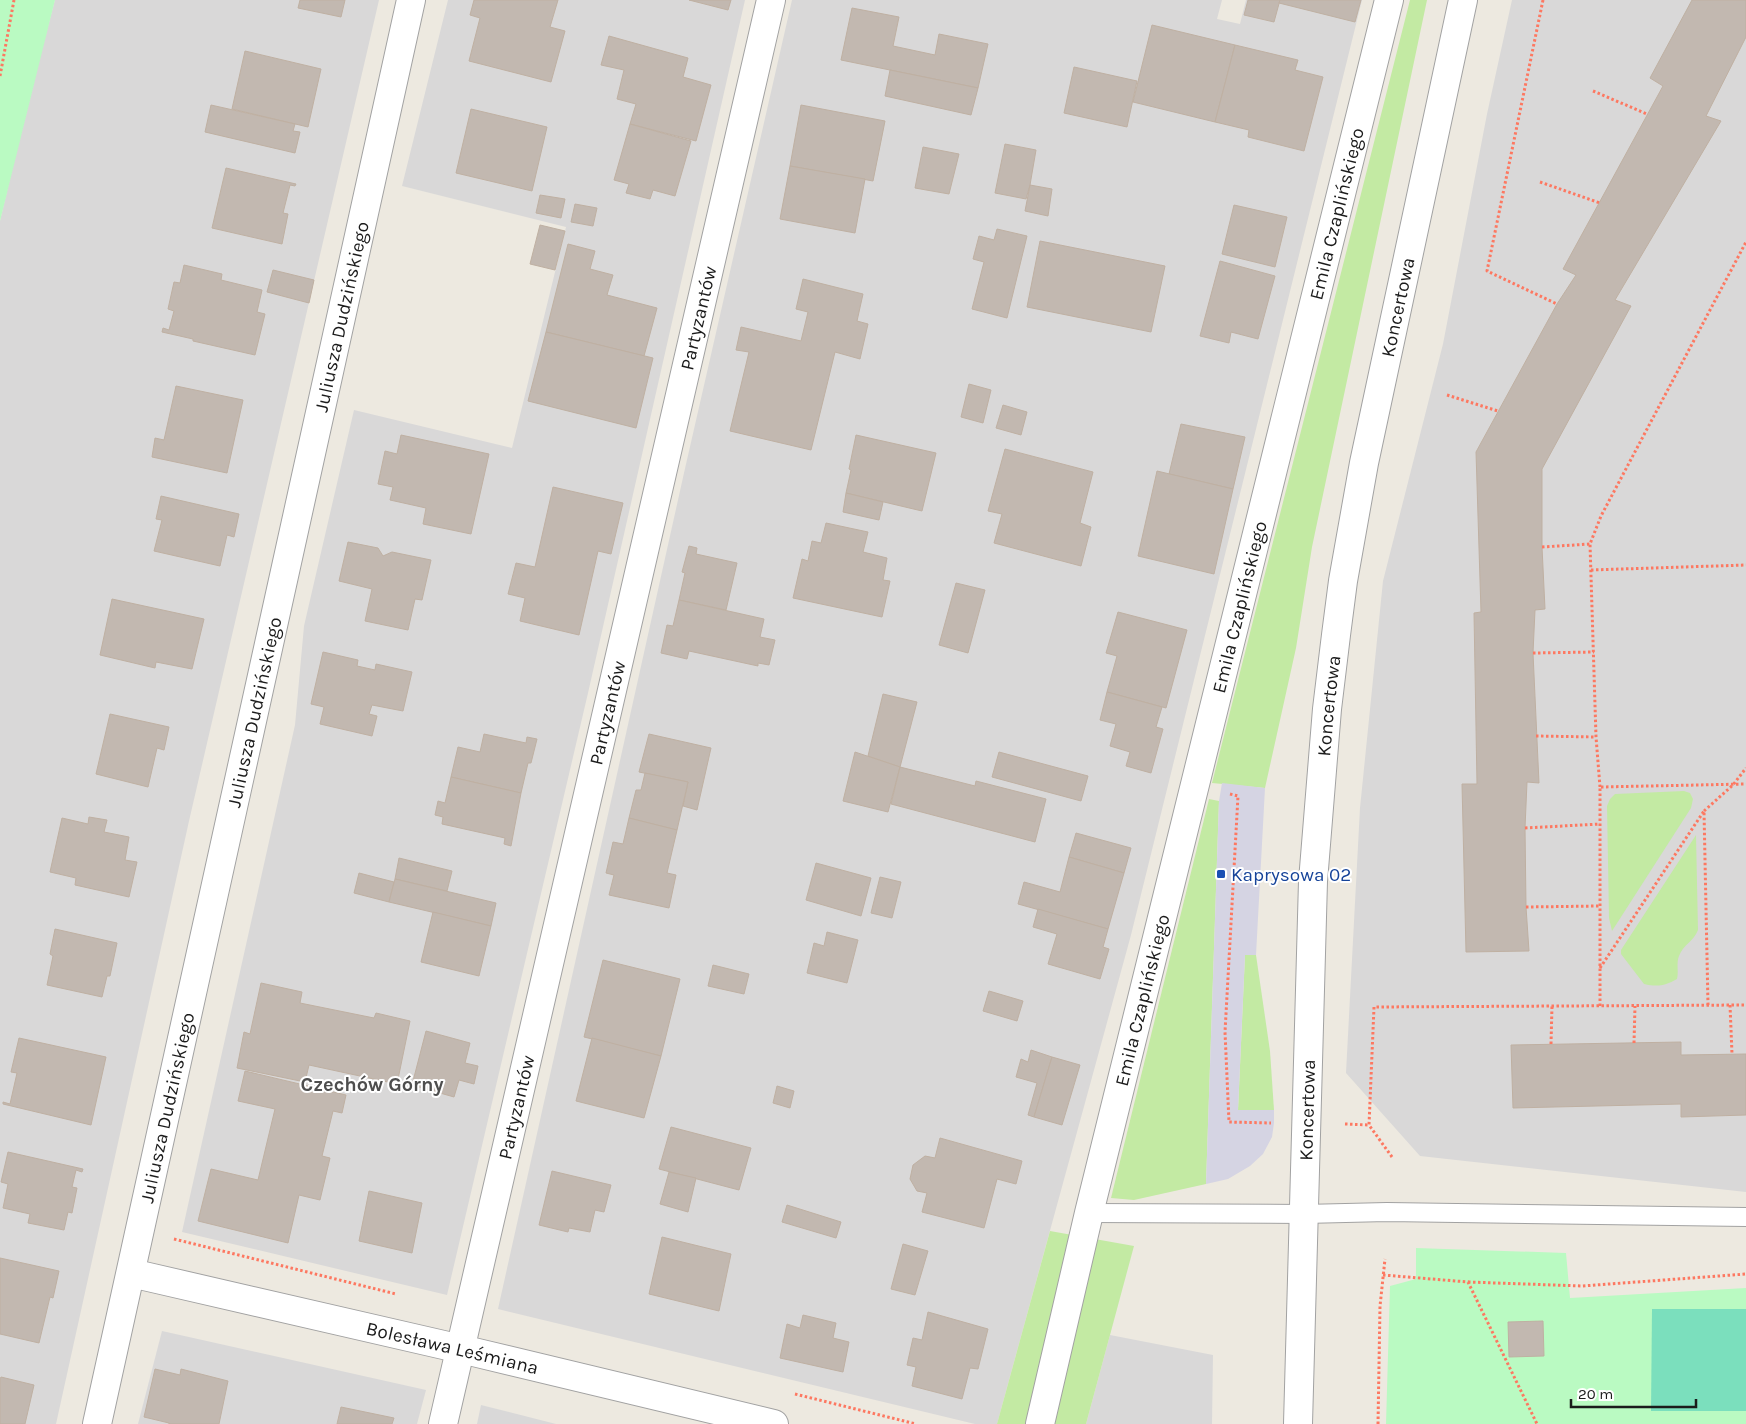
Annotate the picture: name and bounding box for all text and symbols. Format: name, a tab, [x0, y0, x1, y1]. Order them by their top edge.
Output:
street label: Emila Czaplińskiego	[1305, 126, 1369, 302]
street label: Juliusza Dudzińskiego	[310, 219, 374, 414]
street label: Koncertowa	[1377, 255, 1420, 359]
street label: Partyzantów	[676, 264, 721, 372]
street label: Emila Czaplińskiego	[1208, 519, 1272, 695]
street label: Juliusza Dudzińskiego	[223, 615, 287, 810]
street label: Koncertowa	[1313, 654, 1345, 757]
street label: Partyzantów	[585, 658, 631, 767]
place label: Kaprysowa 02	[1231, 864, 1351, 886]
marker: Kaprysowa 02	[1215, 868, 1227, 880]
street label: Emila Czaplińskiego	[1111, 912, 1175, 1089]
street label: Juliusza Dudzińskiego	[136, 1010, 199, 1205]
street label: Partyzantów	[494, 1053, 540, 1162]
street label: Koncertowa	[1295, 1059, 1320, 1161]
district label: Czechów Górny	[301, 1073, 444, 1096]
street label: Bolesława Leśmiana	[364, 1318, 541, 1379]
scale bar	[1571, 1376, 1696, 1408]
text: 20 m	[1578, 1385, 1613, 1403]

